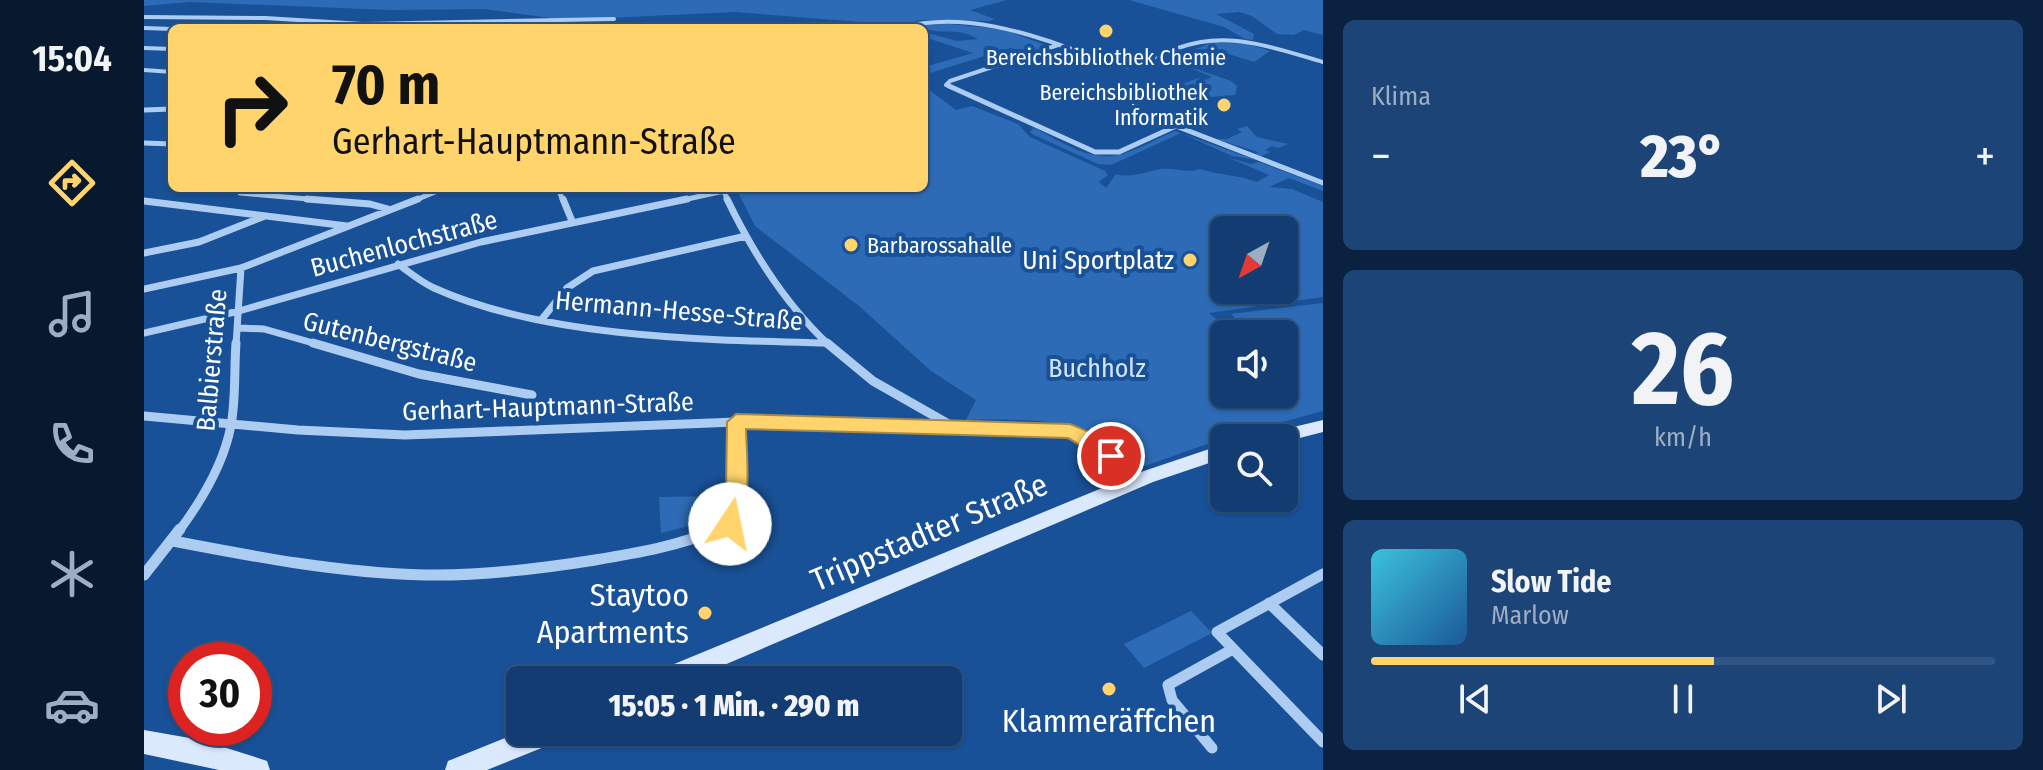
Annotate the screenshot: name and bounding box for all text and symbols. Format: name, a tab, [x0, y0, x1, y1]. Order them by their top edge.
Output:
marker: Bereichsbibliothek Chemie	[1097, 22, 1115, 40]
text: 15:04	[32, 37, 112, 81]
place label: Bereichsbibliothek Chemie	[986, 44, 1226, 71]
text: 70 m	[332, 52, 440, 119]
icon: right	[200, 56, 304, 160]
place label: Bereichsbibliothek Informatik	[1039, 79, 1209, 131]
text: Klima	[1371, 81, 1431, 112]
marker: Bereichsbibliothek Informatik	[1215, 96, 1233, 114]
text: Gerhart-Hauptmann-Straße	[332, 120, 736, 164]
text: 23°	[1640, 121, 1725, 193]
text: −	[1371, 130, 1391, 183]
text: +	[1975, 130, 1995, 183]
icon: directions	[44, 155, 100, 211]
street label: Buchenlochstraße	[307, 204, 501, 284]
north arrow	[1210, 216, 1298, 304]
map controls	[1210, 216, 1298, 512]
place label: Barbarossahalle	[867, 232, 1012, 259]
marker: Barbarossahalle	[842, 236, 860, 254]
place label: Uni Sportplatz	[1022, 245, 1174, 276]
marker: Uni Sportplatz	[1181, 251, 1199, 269]
street label: Hermann-Hesse-Straße	[554, 285, 804, 337]
icon: music	[44, 286, 100, 342]
street label: Balbierstraße	[190, 287, 234, 433]
street label: Gutenbergstraße	[300, 305, 480, 379]
text: 26	[1632, 307, 1734, 432]
button: sound	[1210, 320, 1298, 408]
park label: Buchholz	[1048, 353, 1146, 384]
street label: Gerhart-Hauptmann-Straße	[402, 386, 694, 428]
icon: phone	[44, 416, 100, 472]
pin	[1077, 422, 1145, 490]
text: km/h	[1654, 422, 1712, 453]
button: search	[1210, 424, 1298, 512]
icon: arrive	[1089, 434, 1133, 478]
street label: Trippstadter Straße	[805, 465, 1053, 599]
position arrow	[688, 482, 772, 566]
icon: climate	[44, 546, 100, 602]
text: Slow Tide	[1491, 564, 1612, 600]
place label: Staytoo Apartments	[537, 576, 689, 651]
text: Marlow	[1491, 600, 1569, 631]
marker: Staytoo Apartments	[696, 604, 714, 622]
speed limit sign: 30	[168, 642, 272, 746]
icon: car	[44, 677, 100, 733]
icon: previous	[1453, 677, 1497, 721]
icon: pause	[1661, 677, 1705, 721]
icon: next	[1869, 677, 1913, 721]
marker: Klammeräffchen	[1100, 680, 1118, 698]
text: 15:05 · 1 Min. · 290 m	[609, 688, 859, 724]
place label: Klammeräffchen	[1002, 702, 1216, 740]

